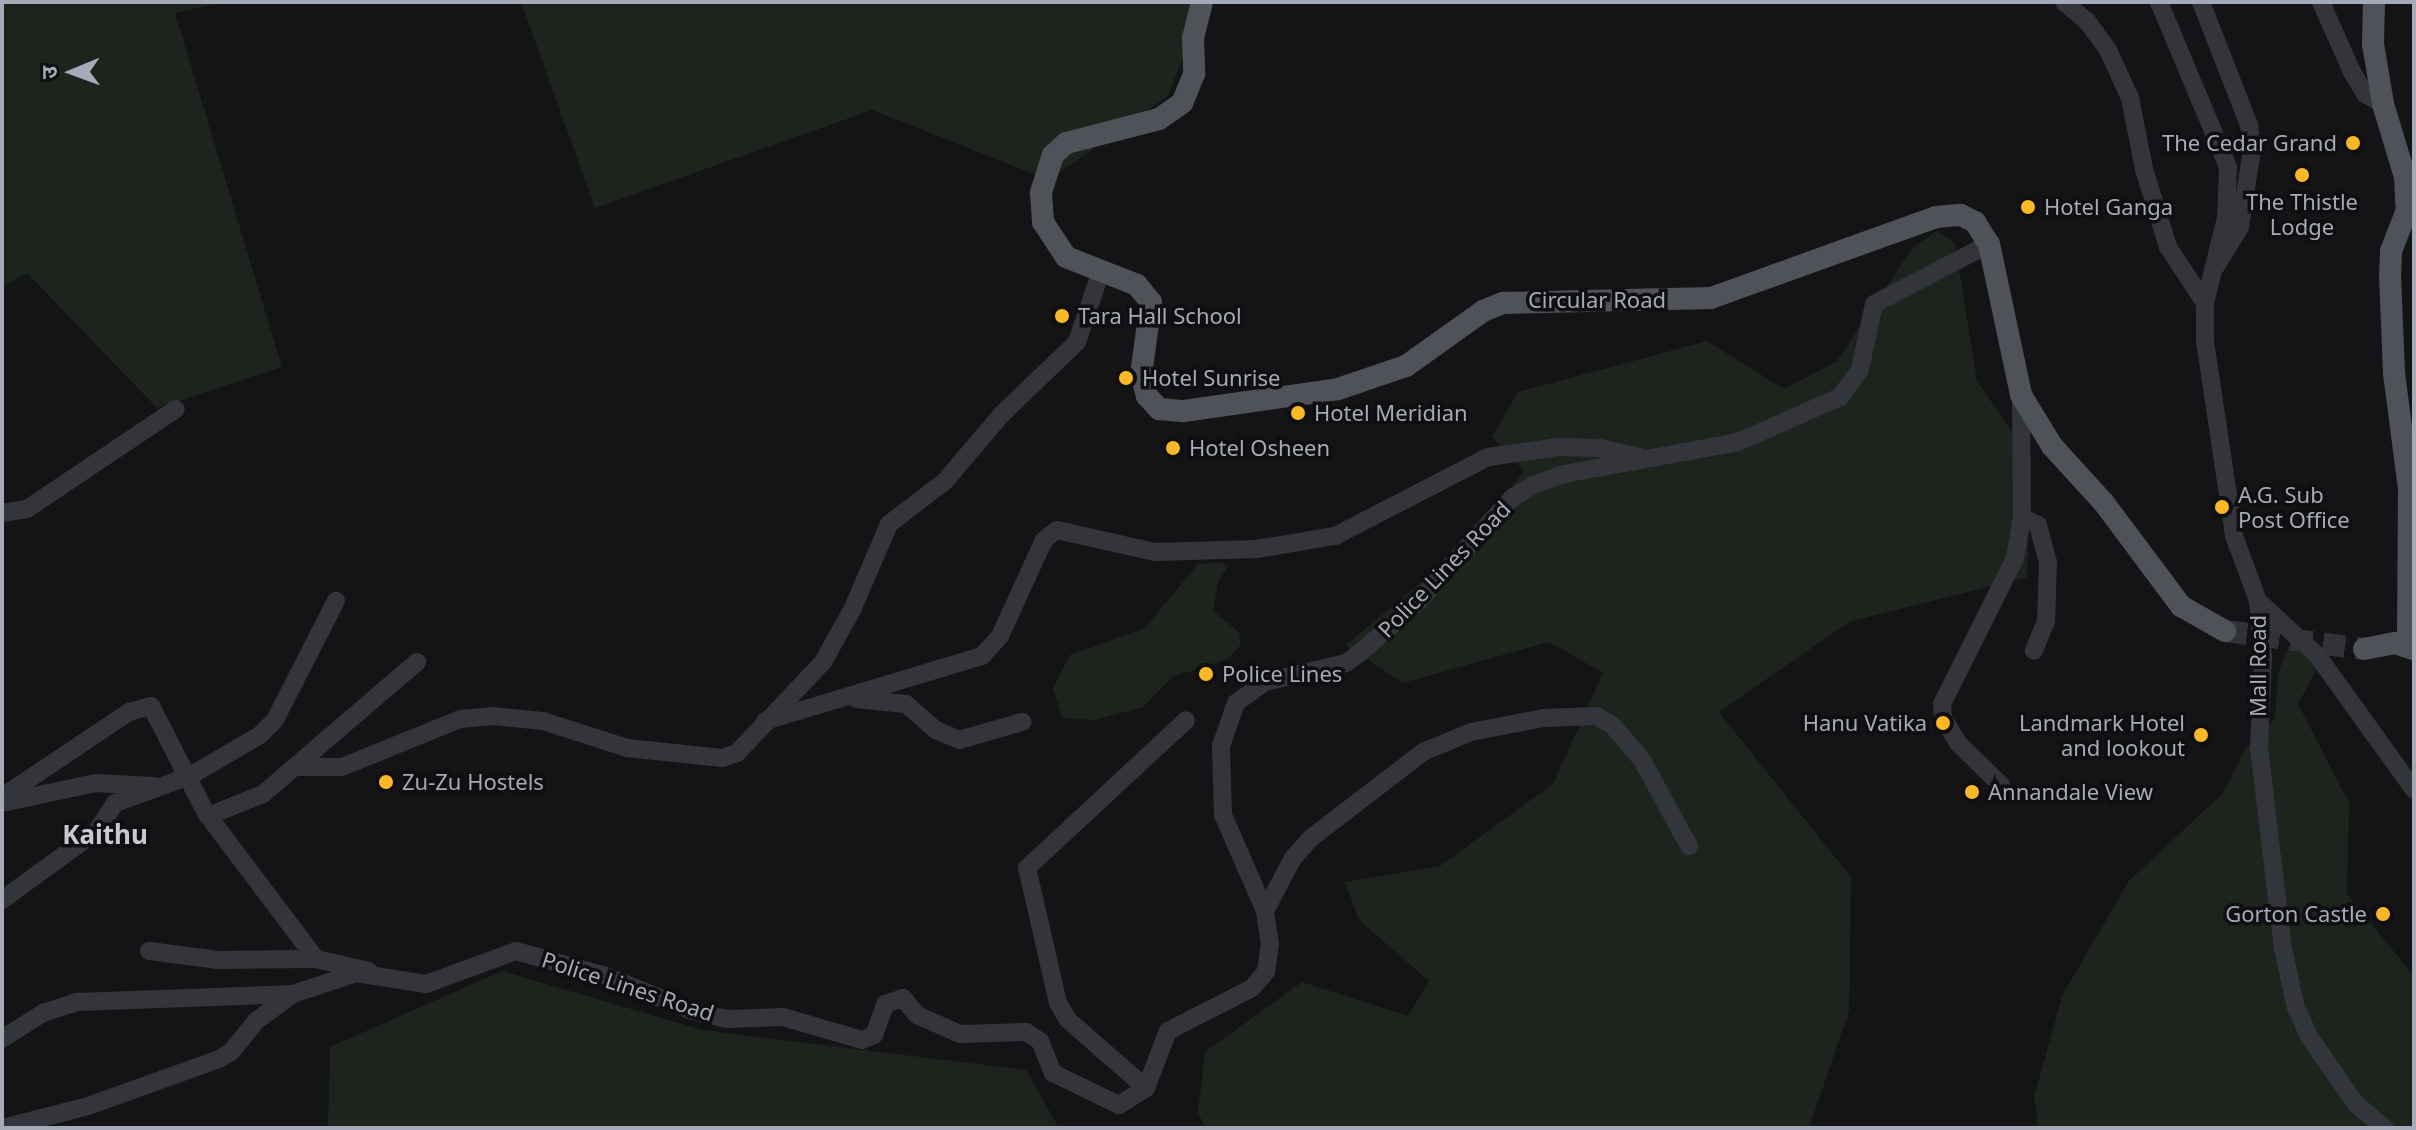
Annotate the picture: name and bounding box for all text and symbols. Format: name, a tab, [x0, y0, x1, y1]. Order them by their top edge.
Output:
north arrow	[32, 32, 112, 112]
text: उ	[33, 66, 63, 79]
place label: The Cedar Grand	[2162, 130, 2337, 156]
marker: The Cedar Grand	[2344, 134, 2362, 152]
marker: The Thistle Lodge	[2293, 166, 2311, 184]
place label: The Thistle Lodge	[2246, 188, 2358, 240]
place label: Hotel Ganga	[2044, 194, 2173, 220]
marker: Hotel Ganga	[2019, 198, 2037, 216]
street label: Circular Road	[1528, 287, 1666, 313]
place label: Tara Hall School	[1078, 303, 1242, 329]
marker: Tara Hall School	[1053, 307, 1071, 325]
place label: Hotel Sunrise	[1142, 365, 1280, 391]
marker: Hotel Sunrise	[1117, 369, 1135, 387]
place label: Hotel Meridian	[1314, 400, 1468, 426]
marker: Hotel Meridian	[1289, 404, 1307, 422]
place label: Hotel Osheen	[1189, 435, 1330, 461]
marker: Hotel Osheen	[1164, 439, 1182, 457]
place label: A.G. Sub Post Office	[2238, 481, 2350, 532]
street label: Police Lines Road	[1372, 495, 1516, 643]
marker: A.G. Sub Post Office	[2213, 498, 2231, 516]
street label: Mall Road	[2245, 615, 2271, 717]
place label: Police Lines	[1222, 661, 1342, 687]
marker: Police Lines	[1197, 665, 1215, 683]
place label: Landmark Hotel and lookout	[2019, 709, 2185, 760]
place label: Hanu Vatika	[1803, 710, 1927, 736]
marker: Hanu Vatika	[1934, 714, 1952, 732]
marker: Landmark Hotel and lookout	[2192, 726, 2210, 744]
place label: Zu-Zu Hostels	[402, 769, 544, 795]
marker: Zu-Zu Hostels	[377, 773, 395, 791]
place label: Annandale View	[1988, 779, 2153, 805]
marker: Annandale View	[1963, 783, 1981, 801]
district label: Kaithu	[62, 819, 148, 851]
place label: Gorton Castle	[2225, 901, 2367, 927]
marker: Gorton Castle	[2374, 905, 2392, 923]
street label: Police Lines Road	[539, 946, 717, 1026]

